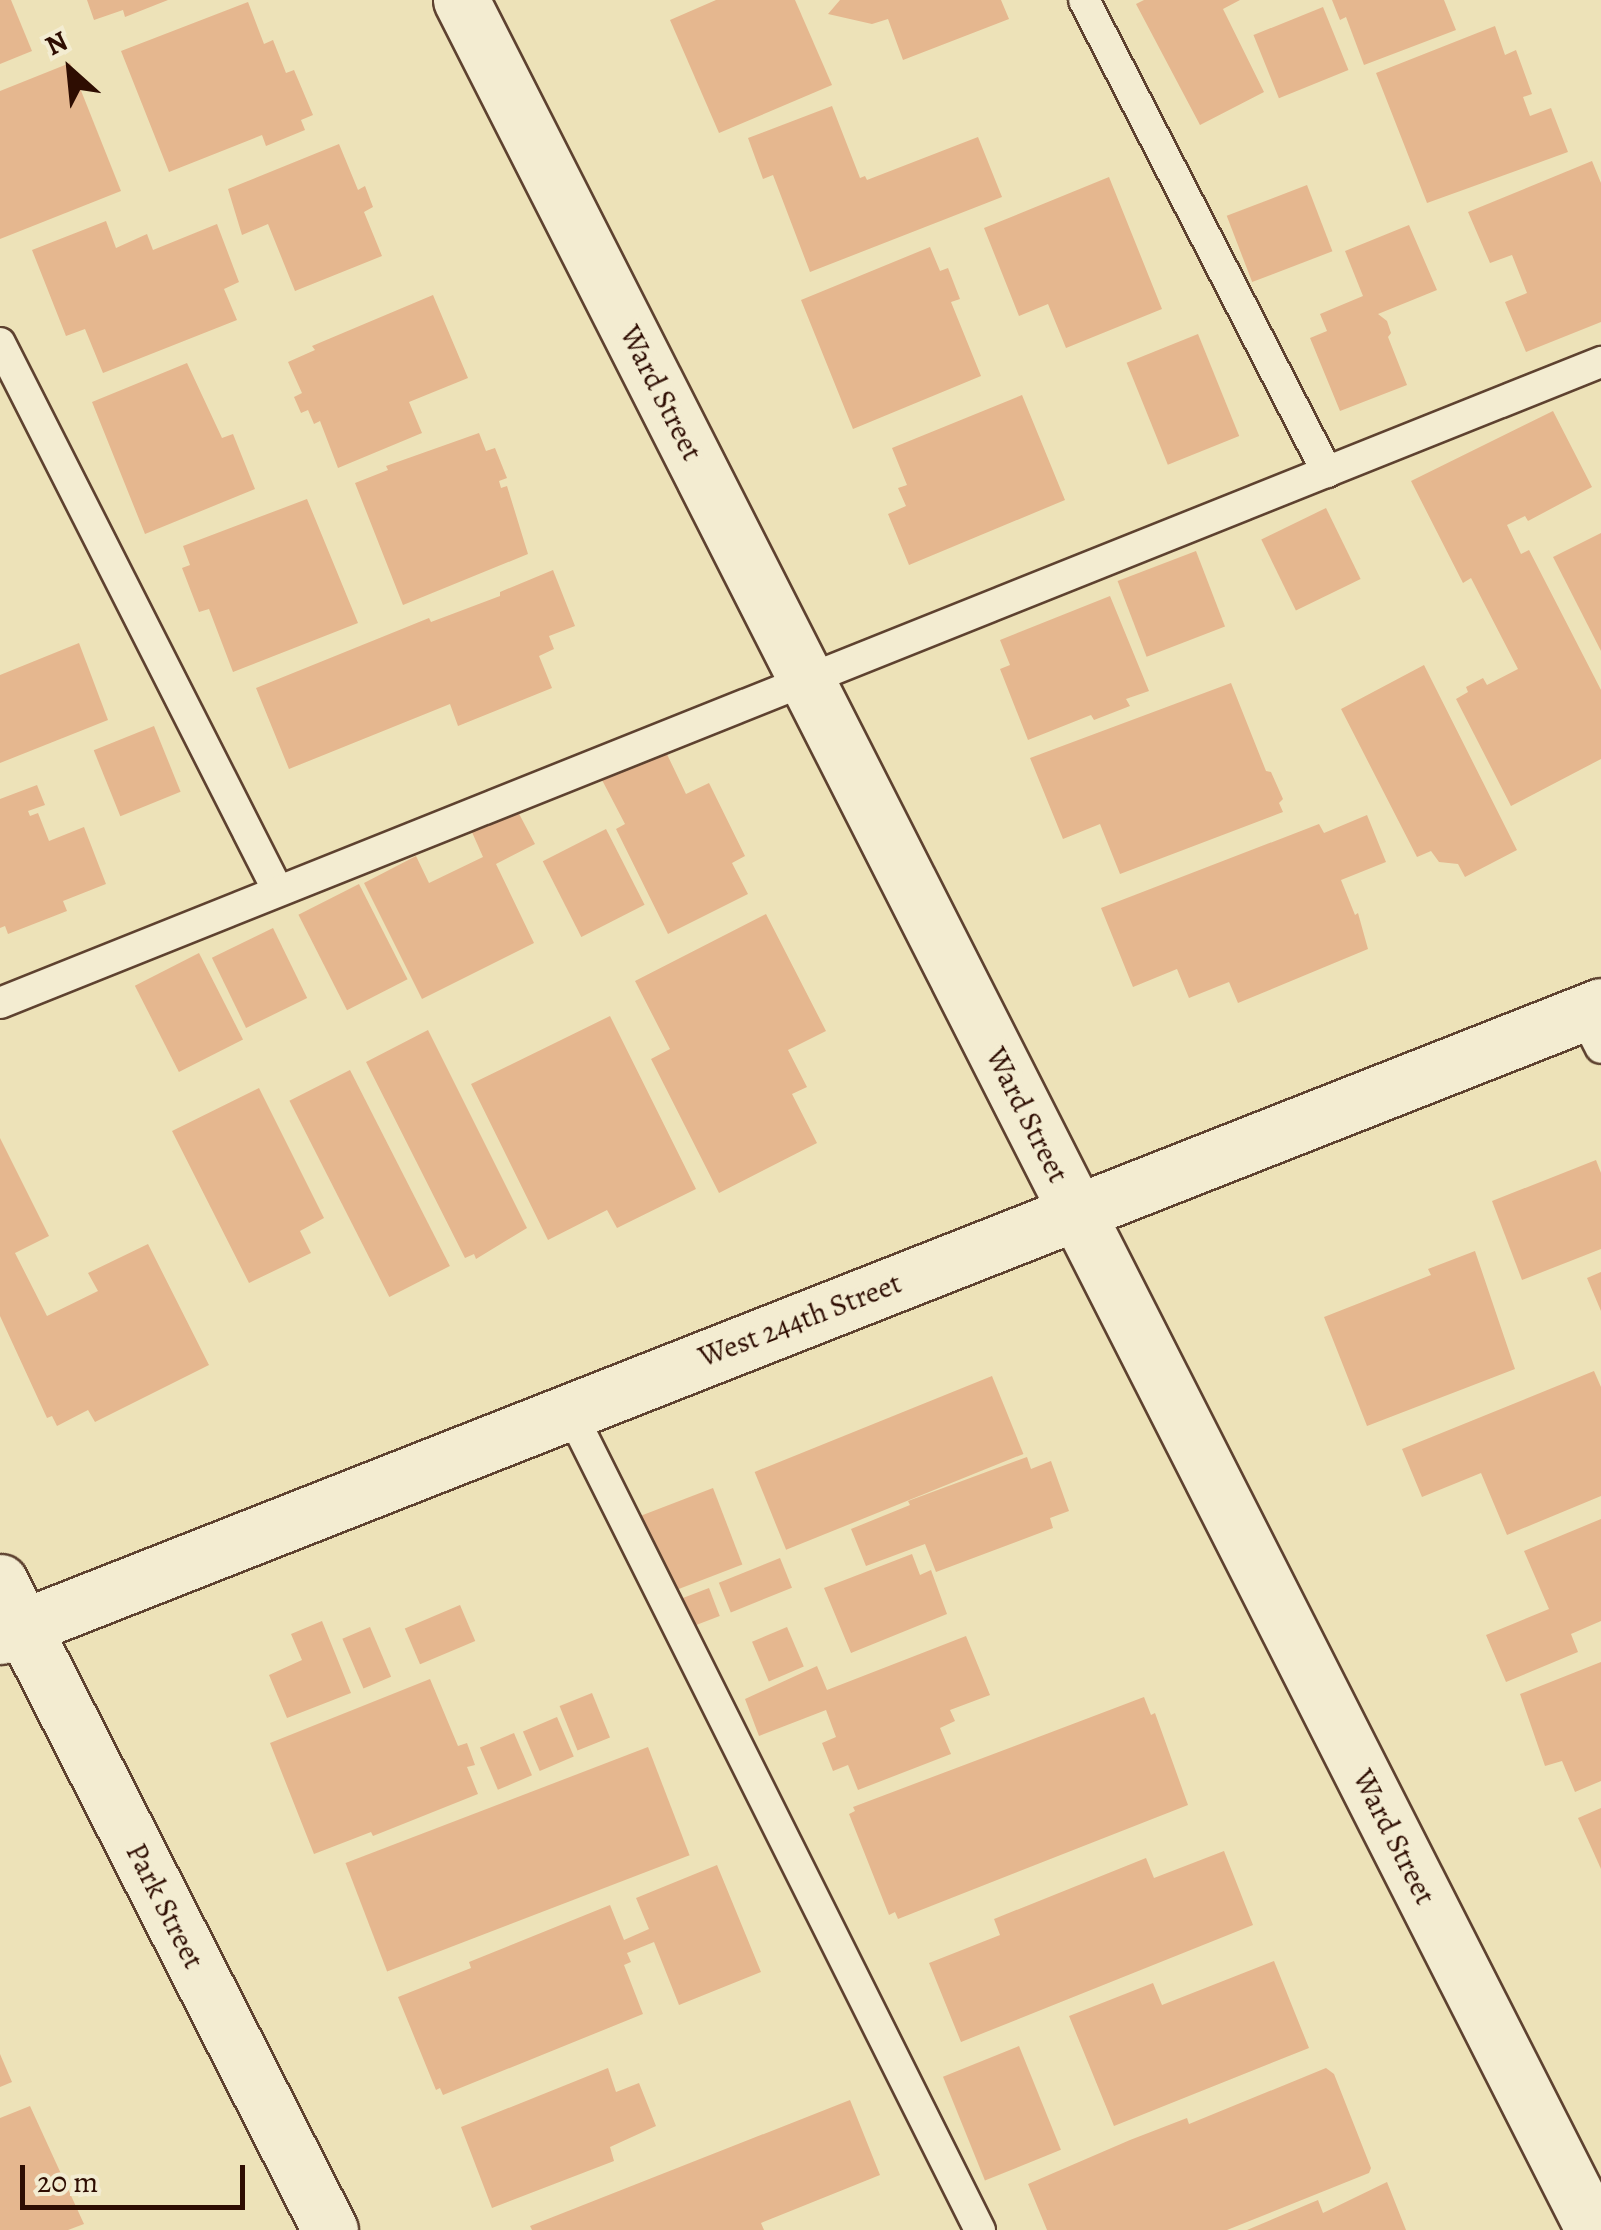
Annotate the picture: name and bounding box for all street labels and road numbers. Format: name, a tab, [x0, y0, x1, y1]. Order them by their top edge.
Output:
street label: Ward Street	[612, 320, 710, 466]
street label: Ward Street	[978, 1042, 1076, 1188]
street label: West 244th Street	[694, 1265, 906, 1375]
street label: Ward Street	[1345, 1764, 1443, 1910]
street label: Park Street	[118, 1837, 212, 1975]

